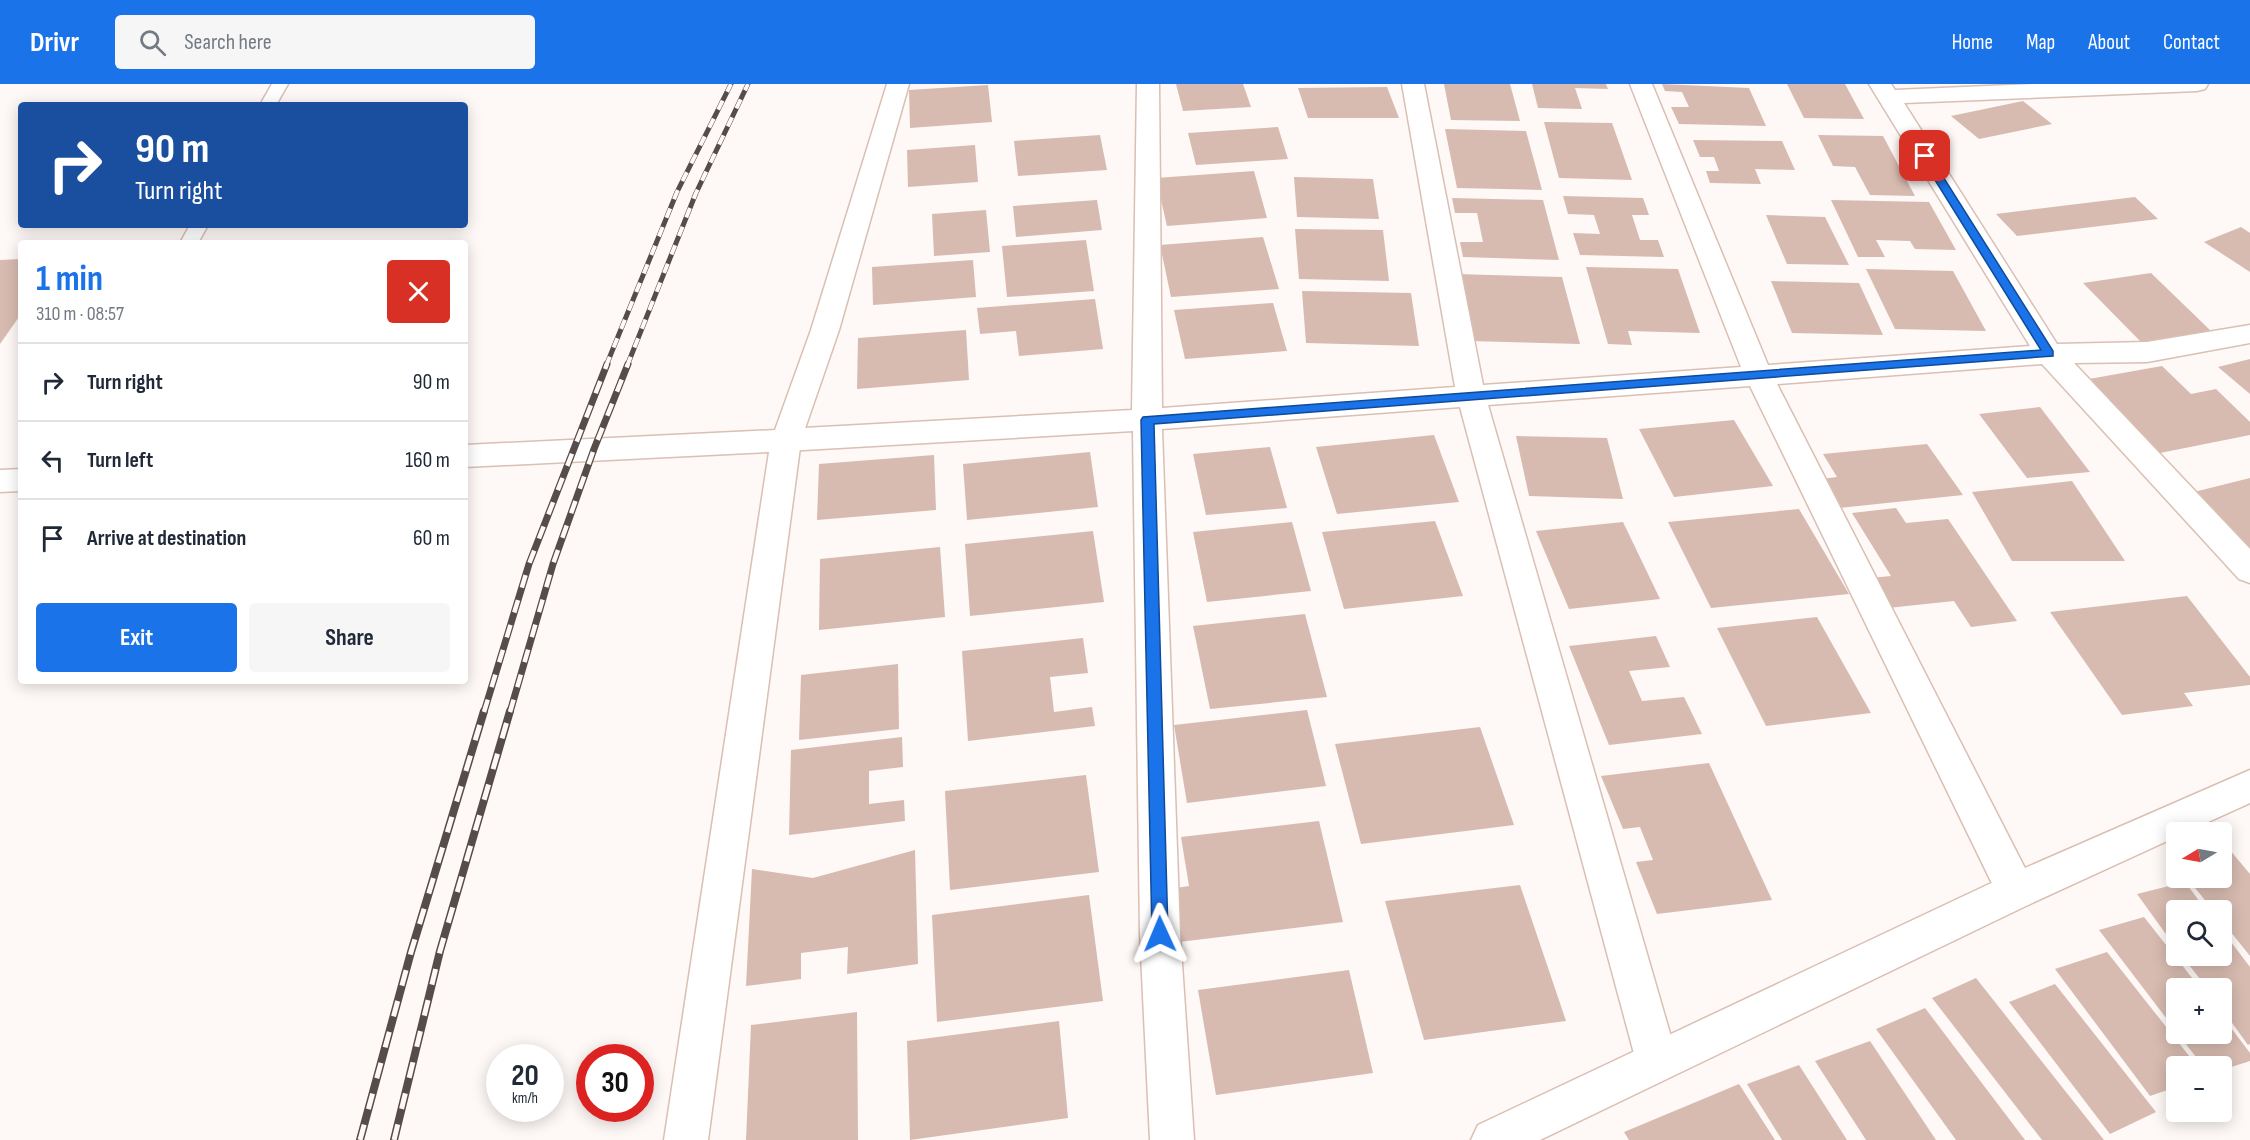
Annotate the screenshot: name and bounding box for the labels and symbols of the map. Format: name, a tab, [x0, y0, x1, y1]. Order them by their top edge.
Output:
pin	[1899, 130, 1950, 181]
north arrow	[2166, 822, 2232, 888]
position arrow	[1128, 902, 1192, 966]
speed limit sign: 30	[576, 1044, 654, 1122]

